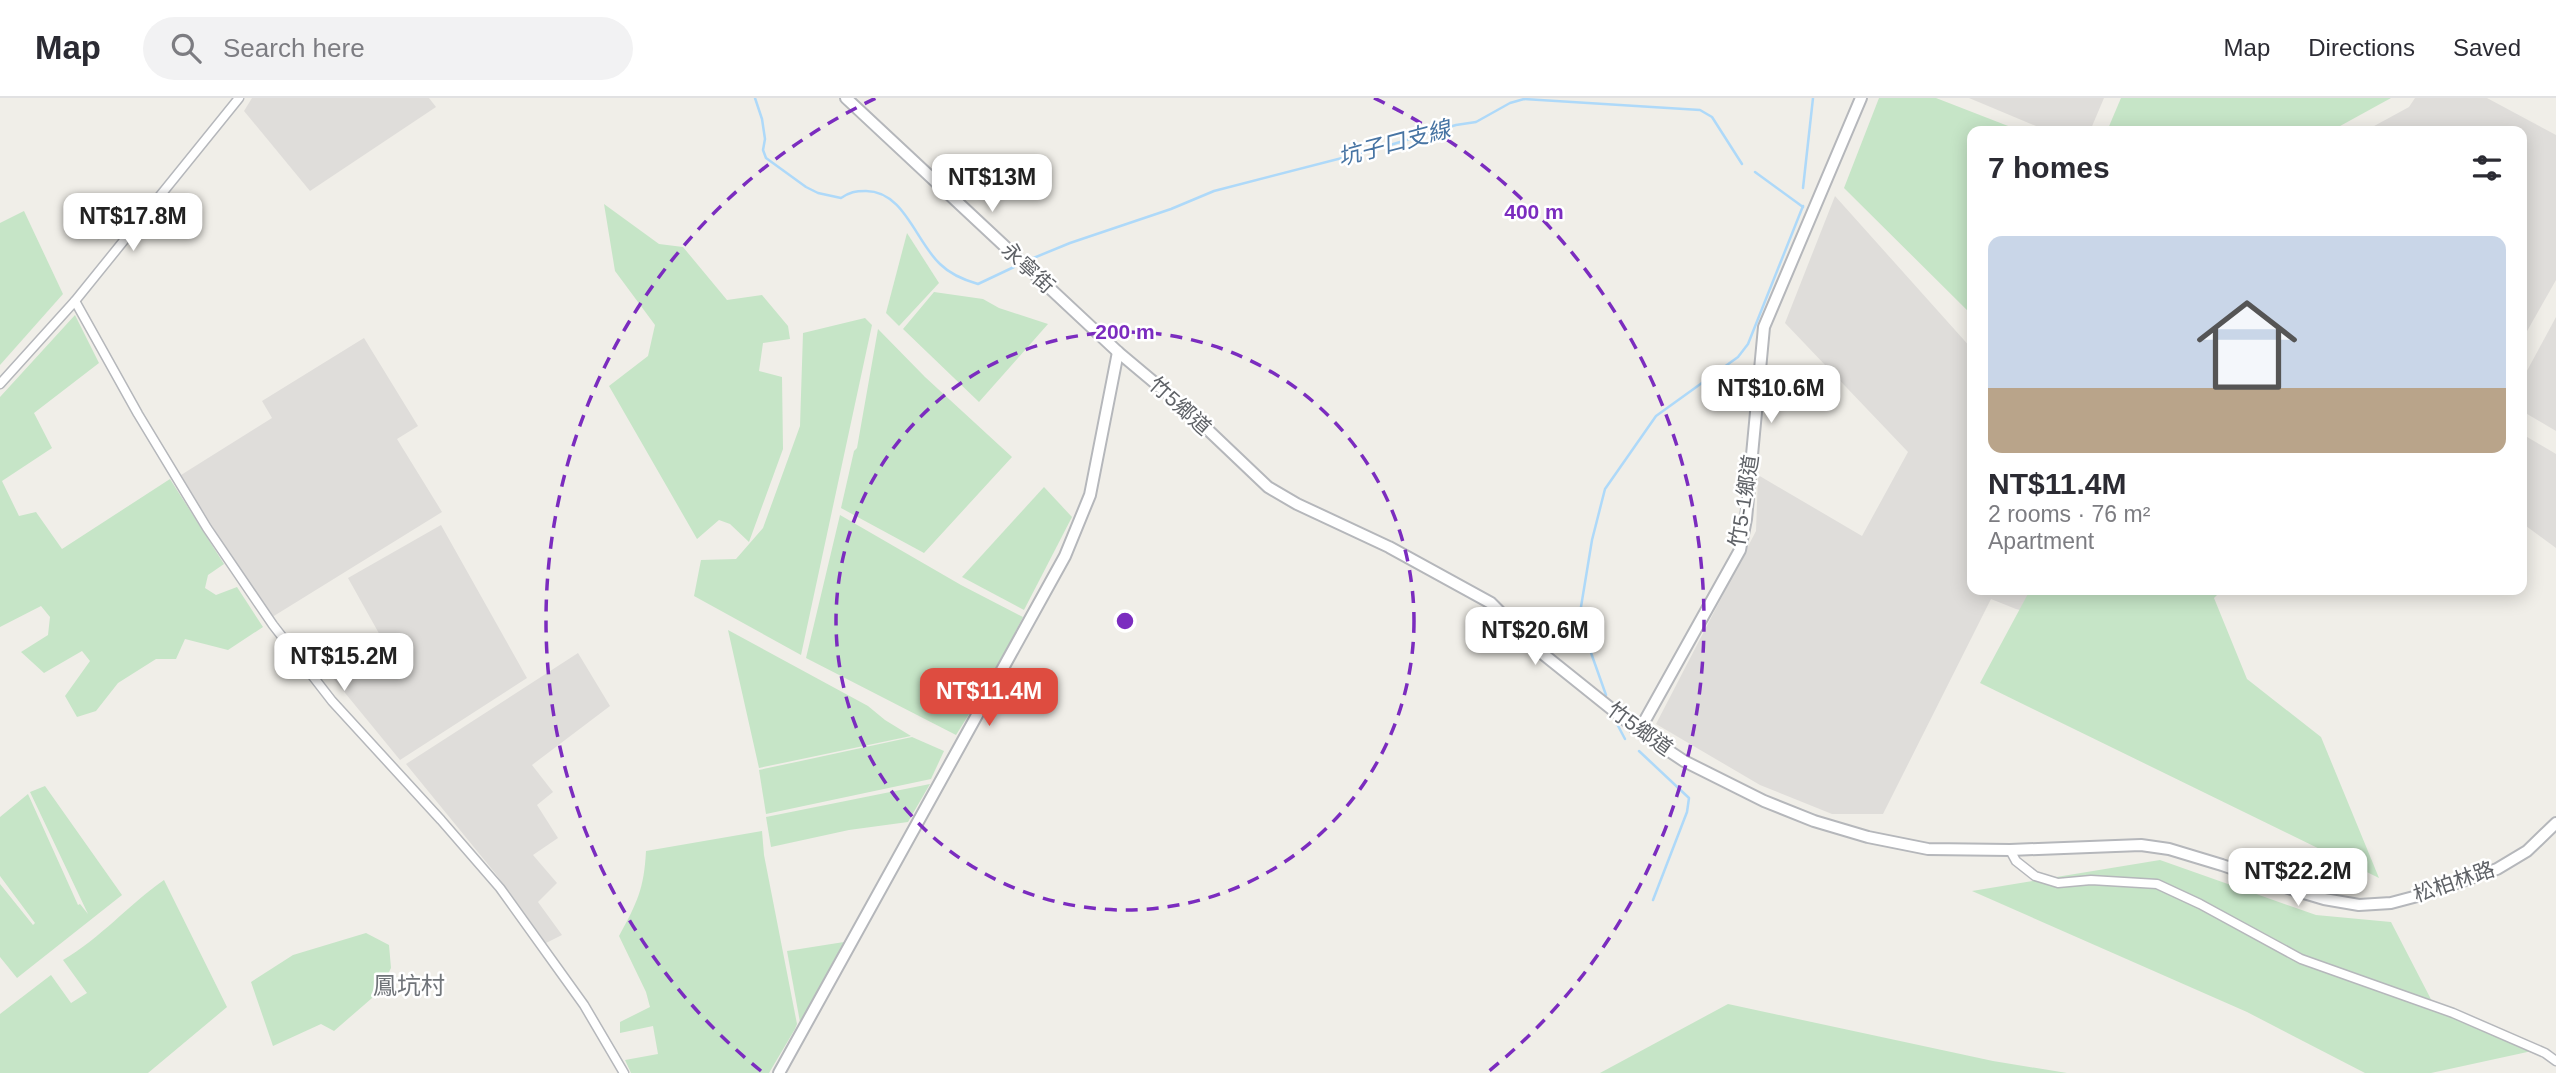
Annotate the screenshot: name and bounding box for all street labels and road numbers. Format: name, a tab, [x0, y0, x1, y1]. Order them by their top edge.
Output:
street label: 永寧街	[997, 238, 1059, 298]
street label: 竹5鄉道	[1145, 372, 1216, 439]
street label: 竹5-1鄉道	[1725, 453, 1762, 549]
street label: 竹5鄉道	[1603, 697, 1677, 760]
street label: 松柏林路	[2410, 857, 2497, 906]

